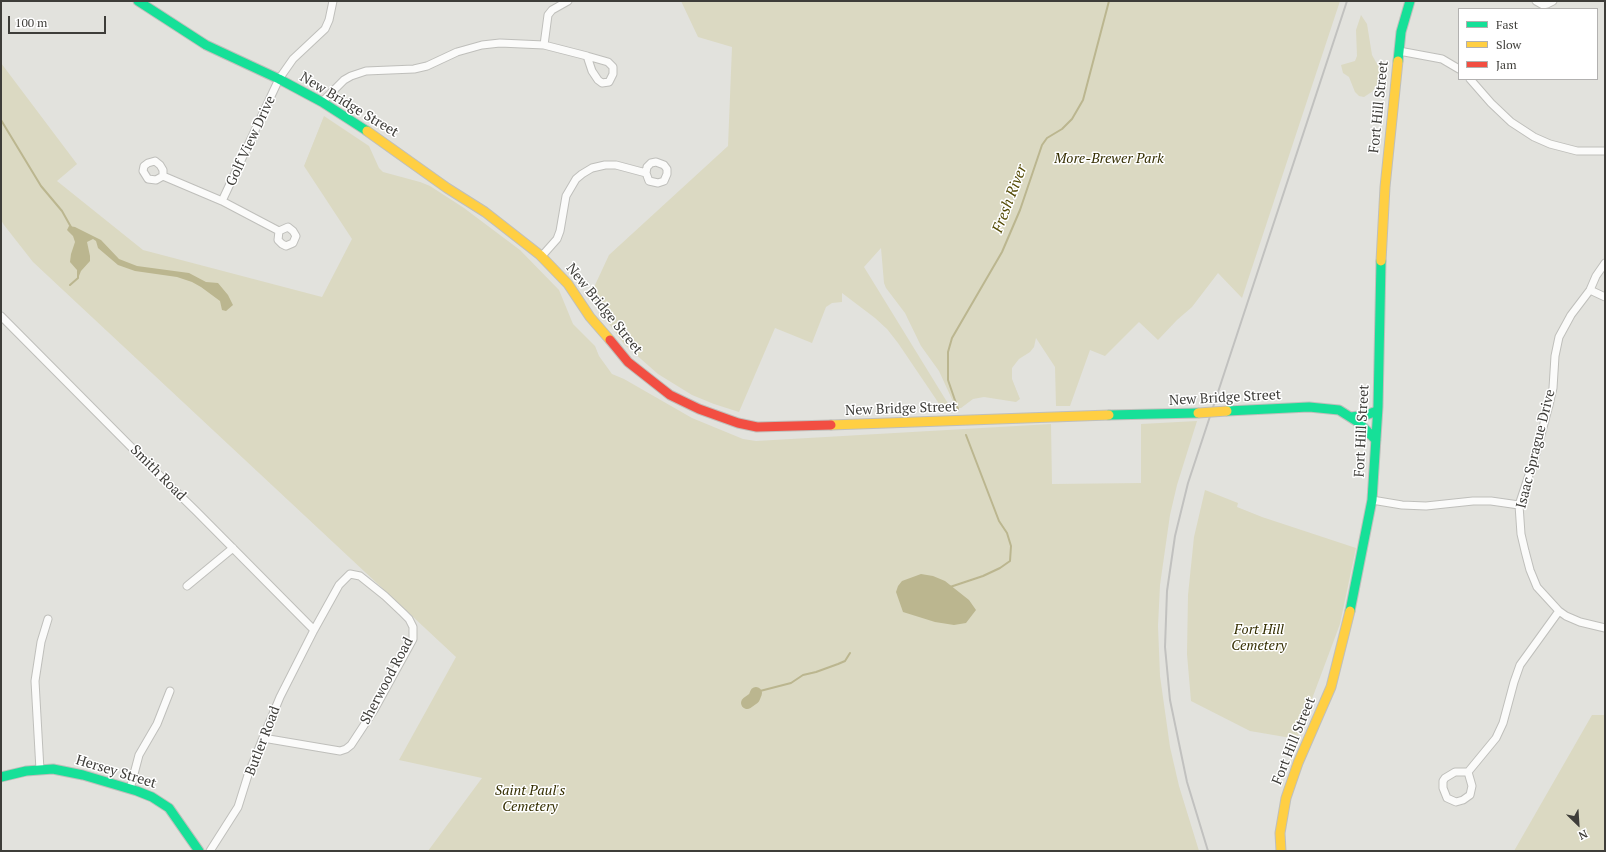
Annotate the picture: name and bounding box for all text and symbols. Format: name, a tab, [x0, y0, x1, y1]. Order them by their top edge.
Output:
scale bar	[10, 8, 108, 34]
legend	[1458, 8, 1598, 80]
text: 100 m	[15, 15, 47, 30]
text: Fast	[1496, 17, 1518, 32]
text: Slow	[1496, 37, 1521, 52]
text: Jam	[1496, 57, 1517, 72]
street label: Fort Hill Street	[1366, 60, 1392, 154]
street label: New Bridge Street	[297, 69, 401, 141]
street label: Golf View Drive	[223, 93, 279, 189]
park label: More-Brewer Park	[1054, 151, 1164, 167]
water label: Fresh River	[989, 162, 1031, 236]
street label: New Bridge Street	[562, 260, 646, 358]
street label: Fort Hill Street	[1351, 384, 1373, 478]
street label: New Bridge Street	[1169, 387, 1281, 409]
street label: Isaac Sprague Drive	[1513, 388, 1559, 510]
street label: New Bridge Street	[845, 399, 957, 419]
street label: Smith Road	[127, 442, 189, 504]
park label: Fort Hill Cemetery	[1231, 622, 1287, 654]
street label: Sherwood Road	[357, 635, 417, 727]
street label: Fort Hill Street	[1269, 695, 1319, 787]
street label: Butler Road	[242, 704, 284, 778]
street label: Hersey Street	[74, 752, 158, 792]
park label: Saint Paul's Cemetery	[495, 783, 565, 816]
north arrow	[1558, 804, 1598, 844]
text: N	[1576, 827, 1590, 843]

